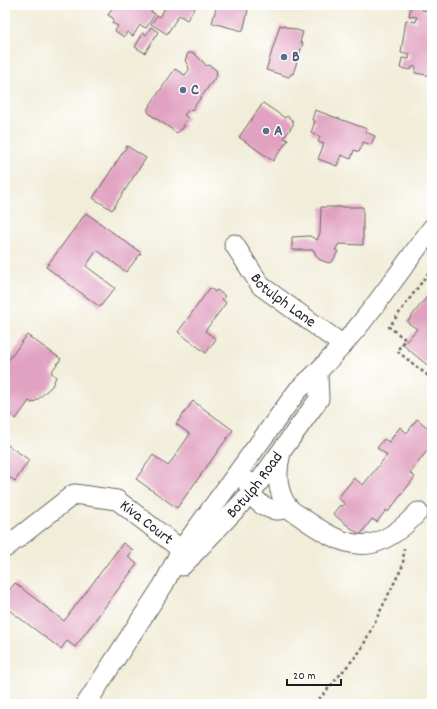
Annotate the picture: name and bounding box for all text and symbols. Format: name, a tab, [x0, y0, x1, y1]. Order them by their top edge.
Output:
place label: B	[292, 46, 300, 69]
marker: B	[279, 52, 289, 62]
place label: C	[191, 79, 199, 102]
marker: C	[178, 85, 188, 95]
place label: A	[274, 120, 283, 143]
marker: A	[261, 126, 271, 136]
street label: Botulph Lane	[244, 269, 321, 333]
street label: Botulph Road	[221, 447, 289, 524]
street label: Kiva Court	[115, 495, 178, 551]
scale bar	[287, 661, 341, 687]
text: 20 m	[293, 668, 316, 685]

